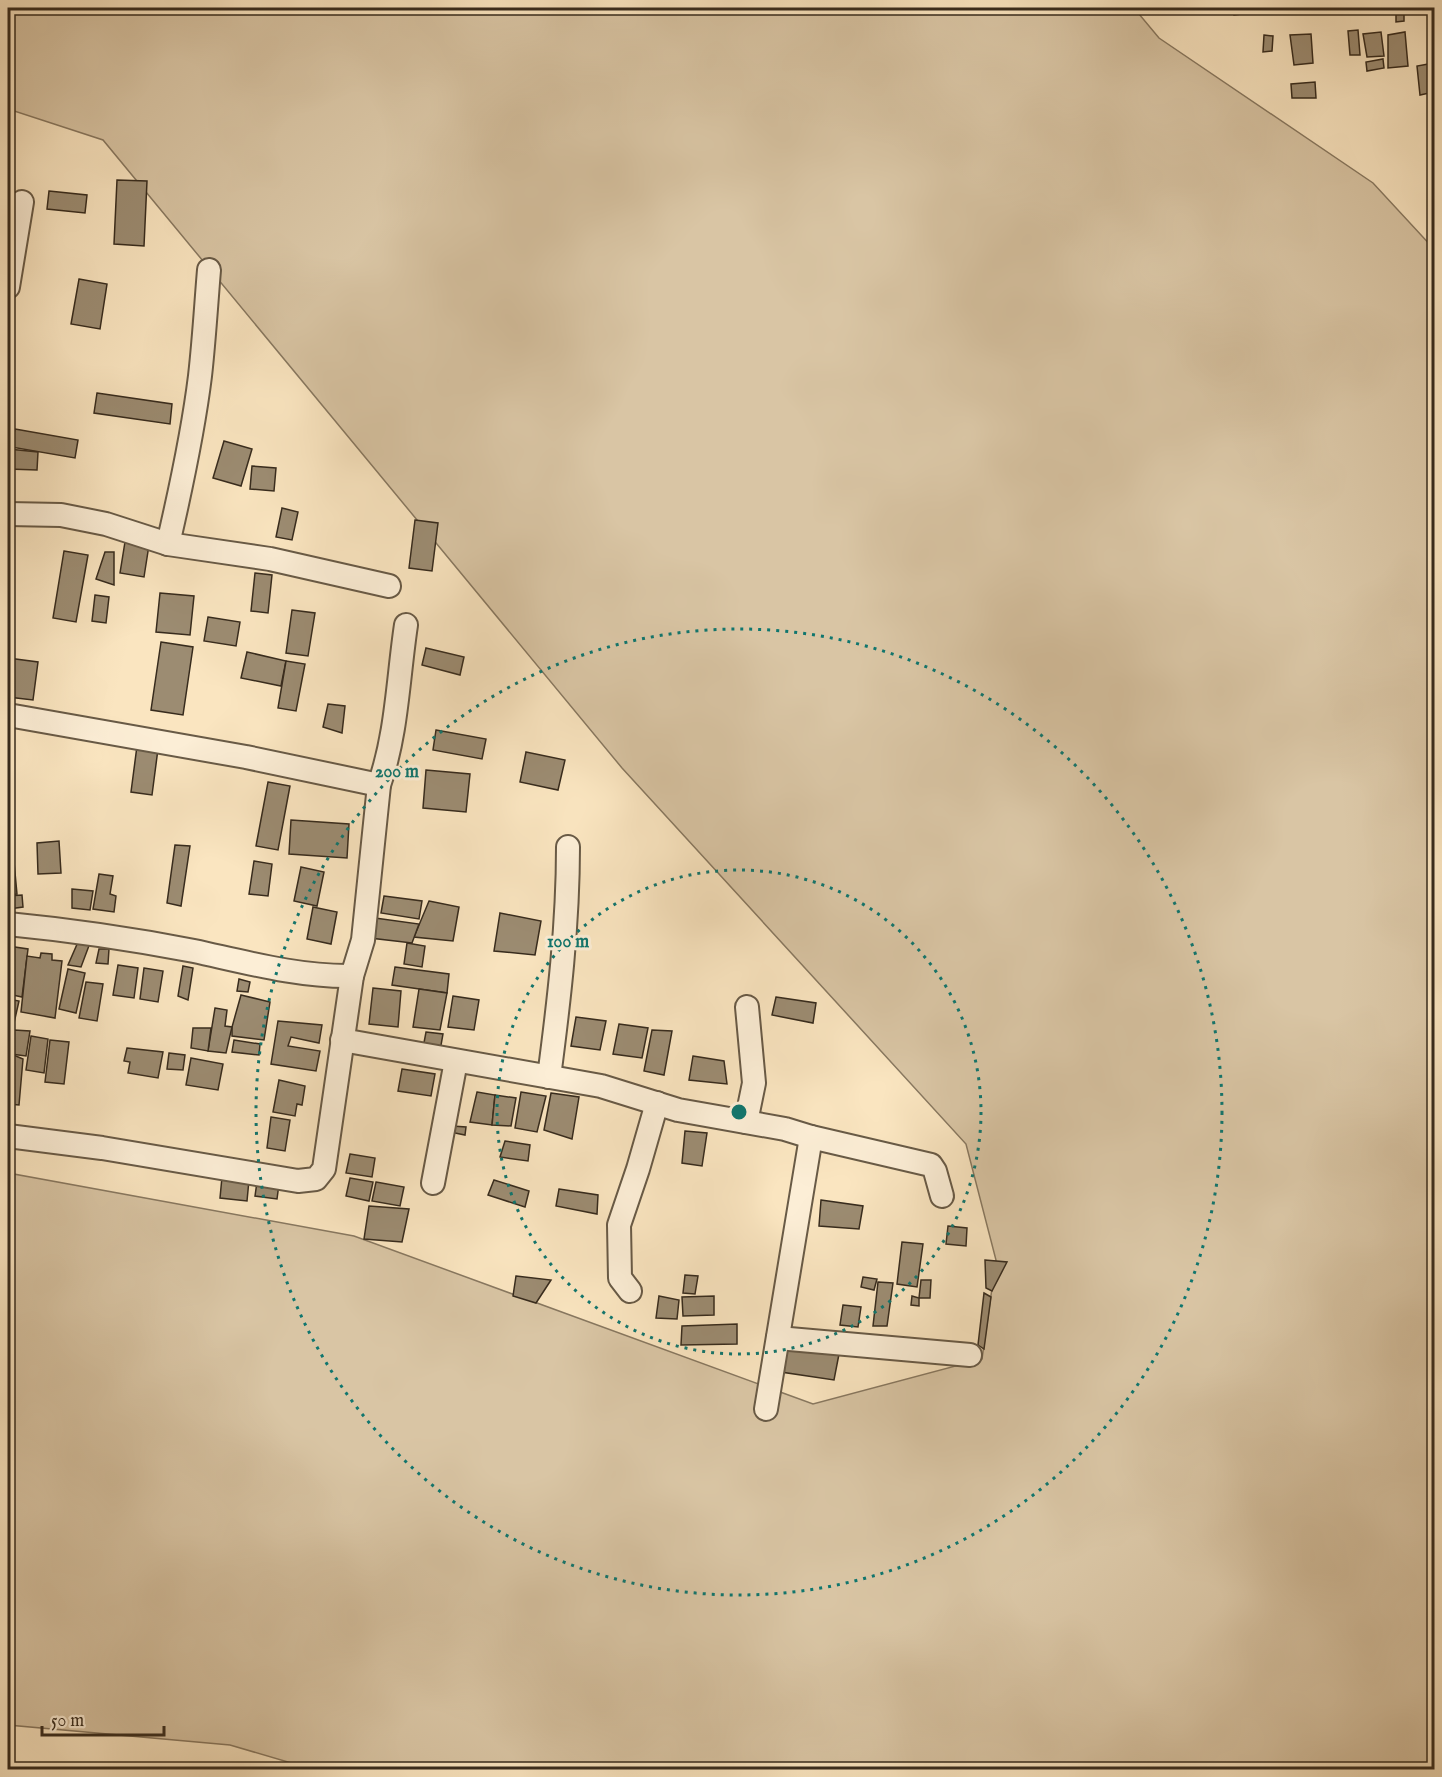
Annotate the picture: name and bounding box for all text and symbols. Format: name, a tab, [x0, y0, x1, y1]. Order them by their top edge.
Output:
text: 200 m	[375, 761, 419, 784]
text: 100 m	[547, 931, 589, 954]
centre of rings	[729, 1102, 749, 1122]
scale bar	[42, 1699, 164, 1737]
text: 50 m	[51, 1710, 84, 1733]

